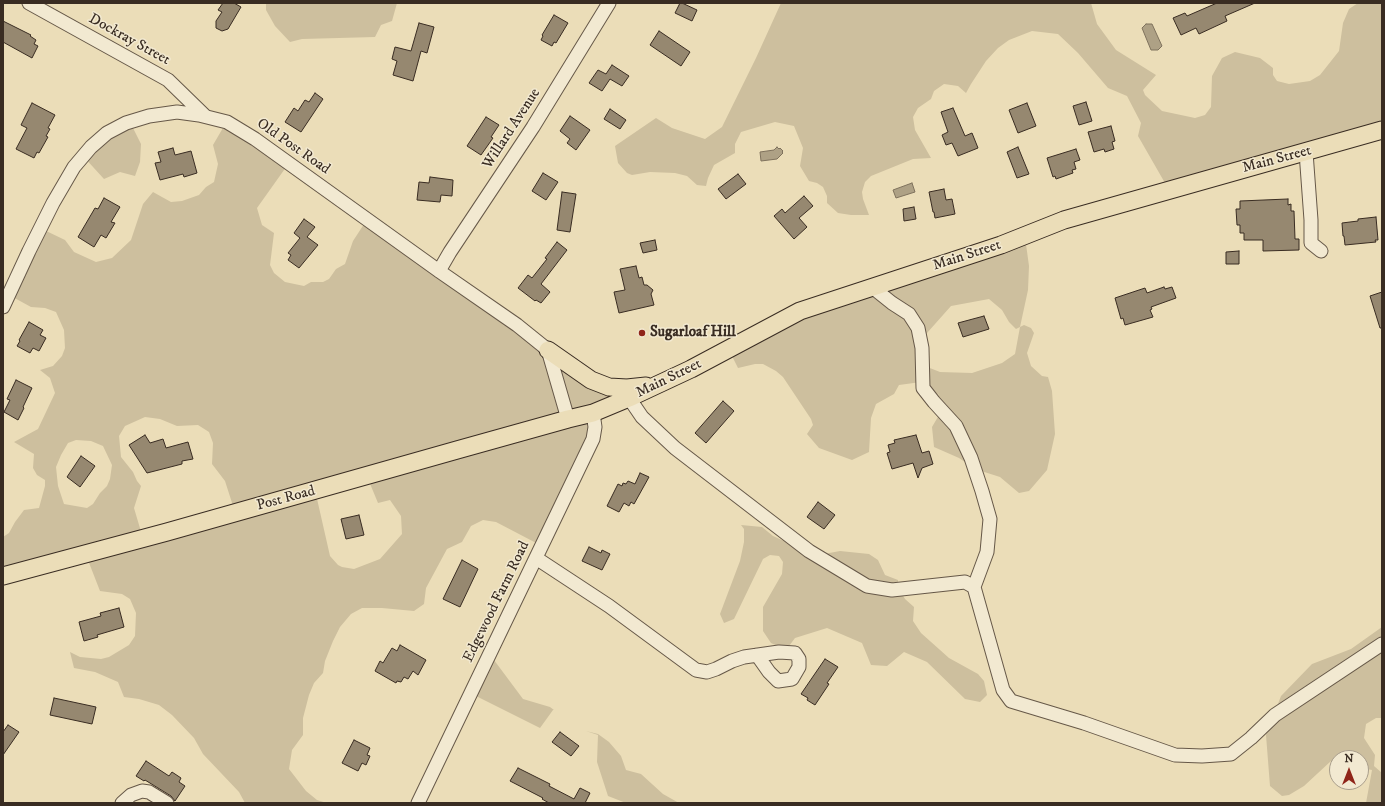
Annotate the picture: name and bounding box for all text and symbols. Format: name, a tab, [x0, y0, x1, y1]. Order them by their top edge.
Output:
street label: Dockray Street	[85, 10, 173, 70]
street label: Willard Avenue	[479, 85, 545, 173]
street label: Old Post Road	[253, 115, 333, 179]
street label: Main Street	[1241, 142, 1313, 178]
street label: Main Street	[931, 237, 1003, 275]
place label: Sugarloaf Hill	[650, 324, 736, 342]
marker: Sugarloaf Hill	[637, 328, 647, 338]
street label: Main Street	[633, 355, 705, 403]
street label: Post Road	[255, 483, 317, 515]
street label: Edgewood Farm Road	[460, 538, 534, 666]
north arrow	[1329, 750, 1369, 790]
text: N	[1344, 752, 1354, 766]

